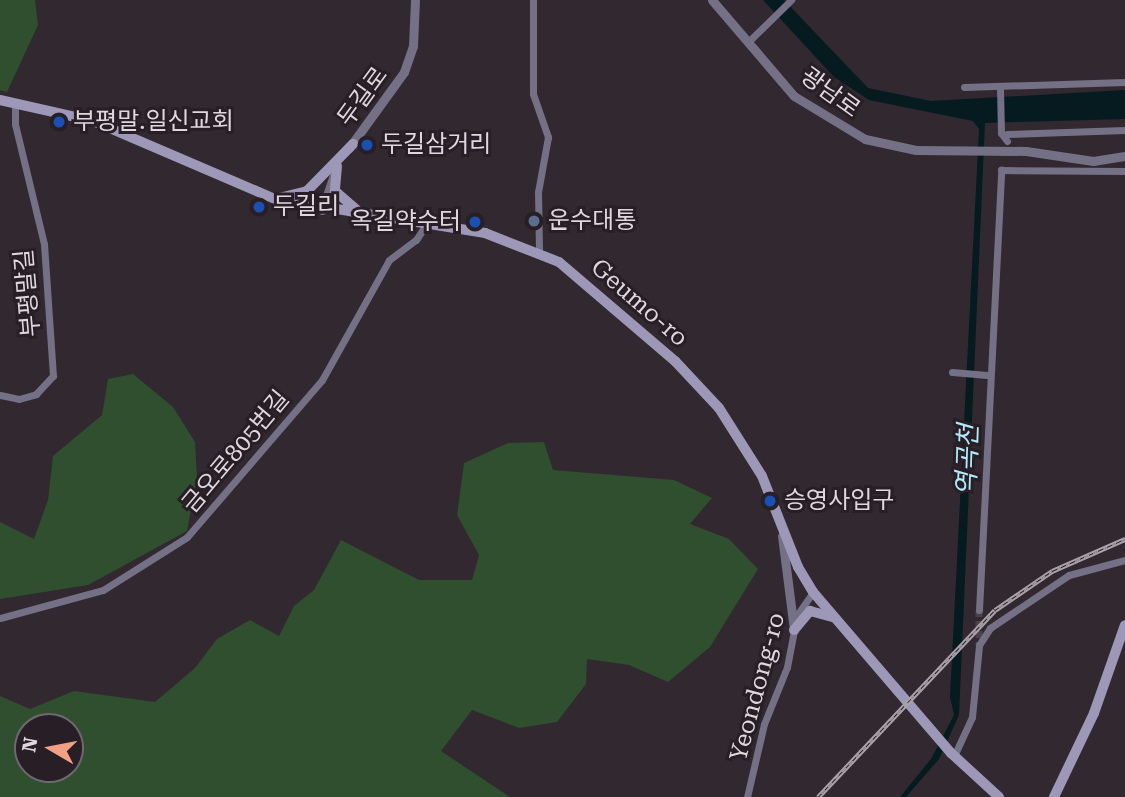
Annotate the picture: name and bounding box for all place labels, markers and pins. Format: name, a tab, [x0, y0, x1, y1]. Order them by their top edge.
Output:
place label: 부평말.일신교회	[73, 108, 234, 136]
marker: 부평말.일신교회	[51, 114, 67, 130]
place label: 두길삼거리	[381, 131, 491, 159]
marker: 두길삼거리	[359, 137, 375, 153]
place label: 두길리	[273, 193, 339, 221]
marker: 두길리	[251, 199, 267, 215]
place label: 운수대통	[548, 207, 636, 235]
place label: 옥길약수터	[351, 208, 461, 236]
marker: 운수대통	[526, 213, 542, 229]
marker: 옥길약수터	[467, 214, 483, 230]
place label: 승영사입구	[784, 487, 894, 515]
marker: 승영사입구	[762, 493, 778, 509]

